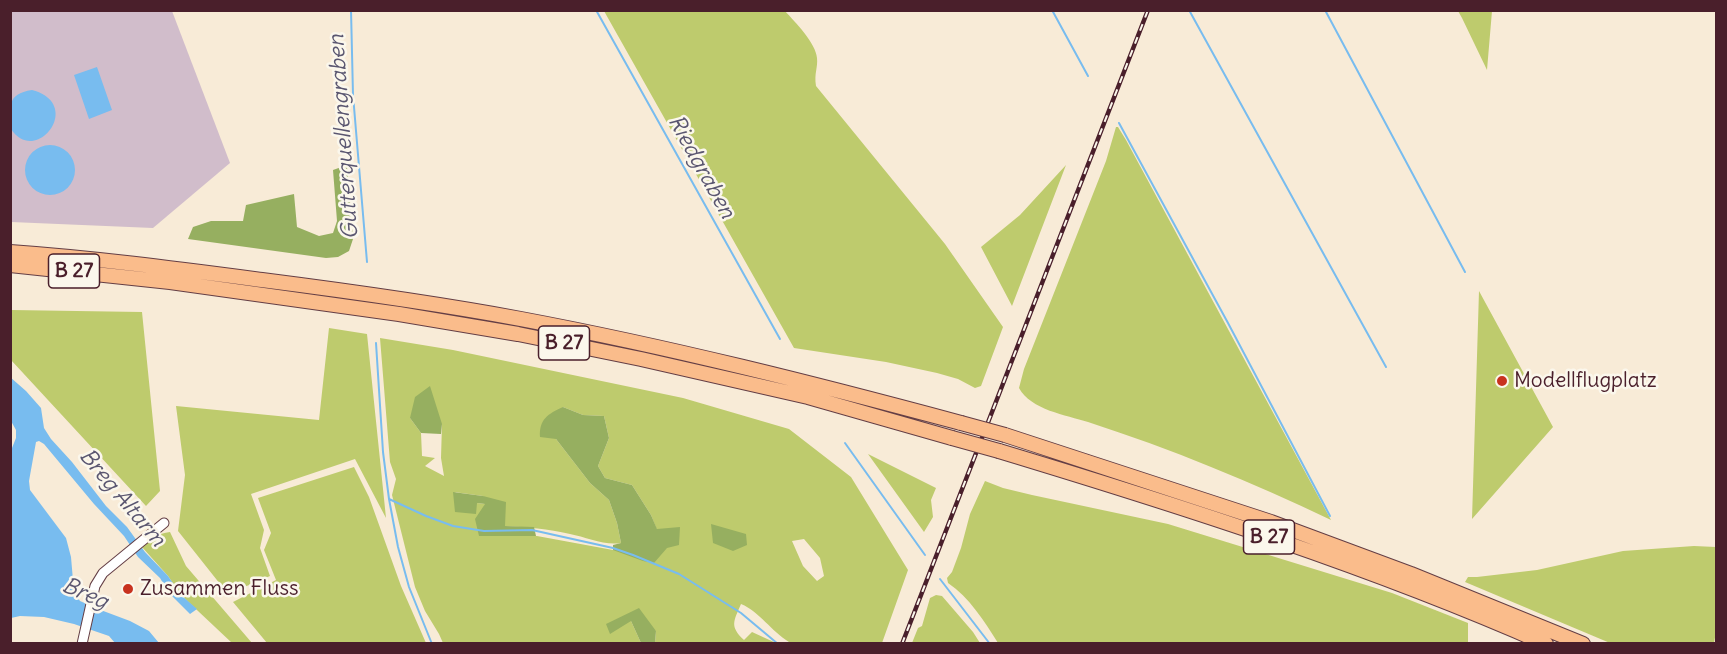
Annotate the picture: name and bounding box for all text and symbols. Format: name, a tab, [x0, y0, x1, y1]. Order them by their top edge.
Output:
water label: Gutterquellengraben	[324, 34, 364, 240]
water label: Riedgraben	[662, 111, 740, 223]
road number: B 27	[48, 254, 100, 288]
road number: B 27	[538, 326, 590, 360]
place label: Modellflugplatz	[1514, 368, 1657, 394]
marker: Modellflugplatz	[1495, 374, 1509, 388]
water label: Breg Altarm	[74, 444, 170, 552]
road number: B 27	[1244, 520, 1294, 554]
water label: Breg	[58, 573, 112, 615]
place label: Zusammen Fluss	[140, 576, 299, 602]
marker: Zusammen Fluss	[121, 582, 135, 596]

